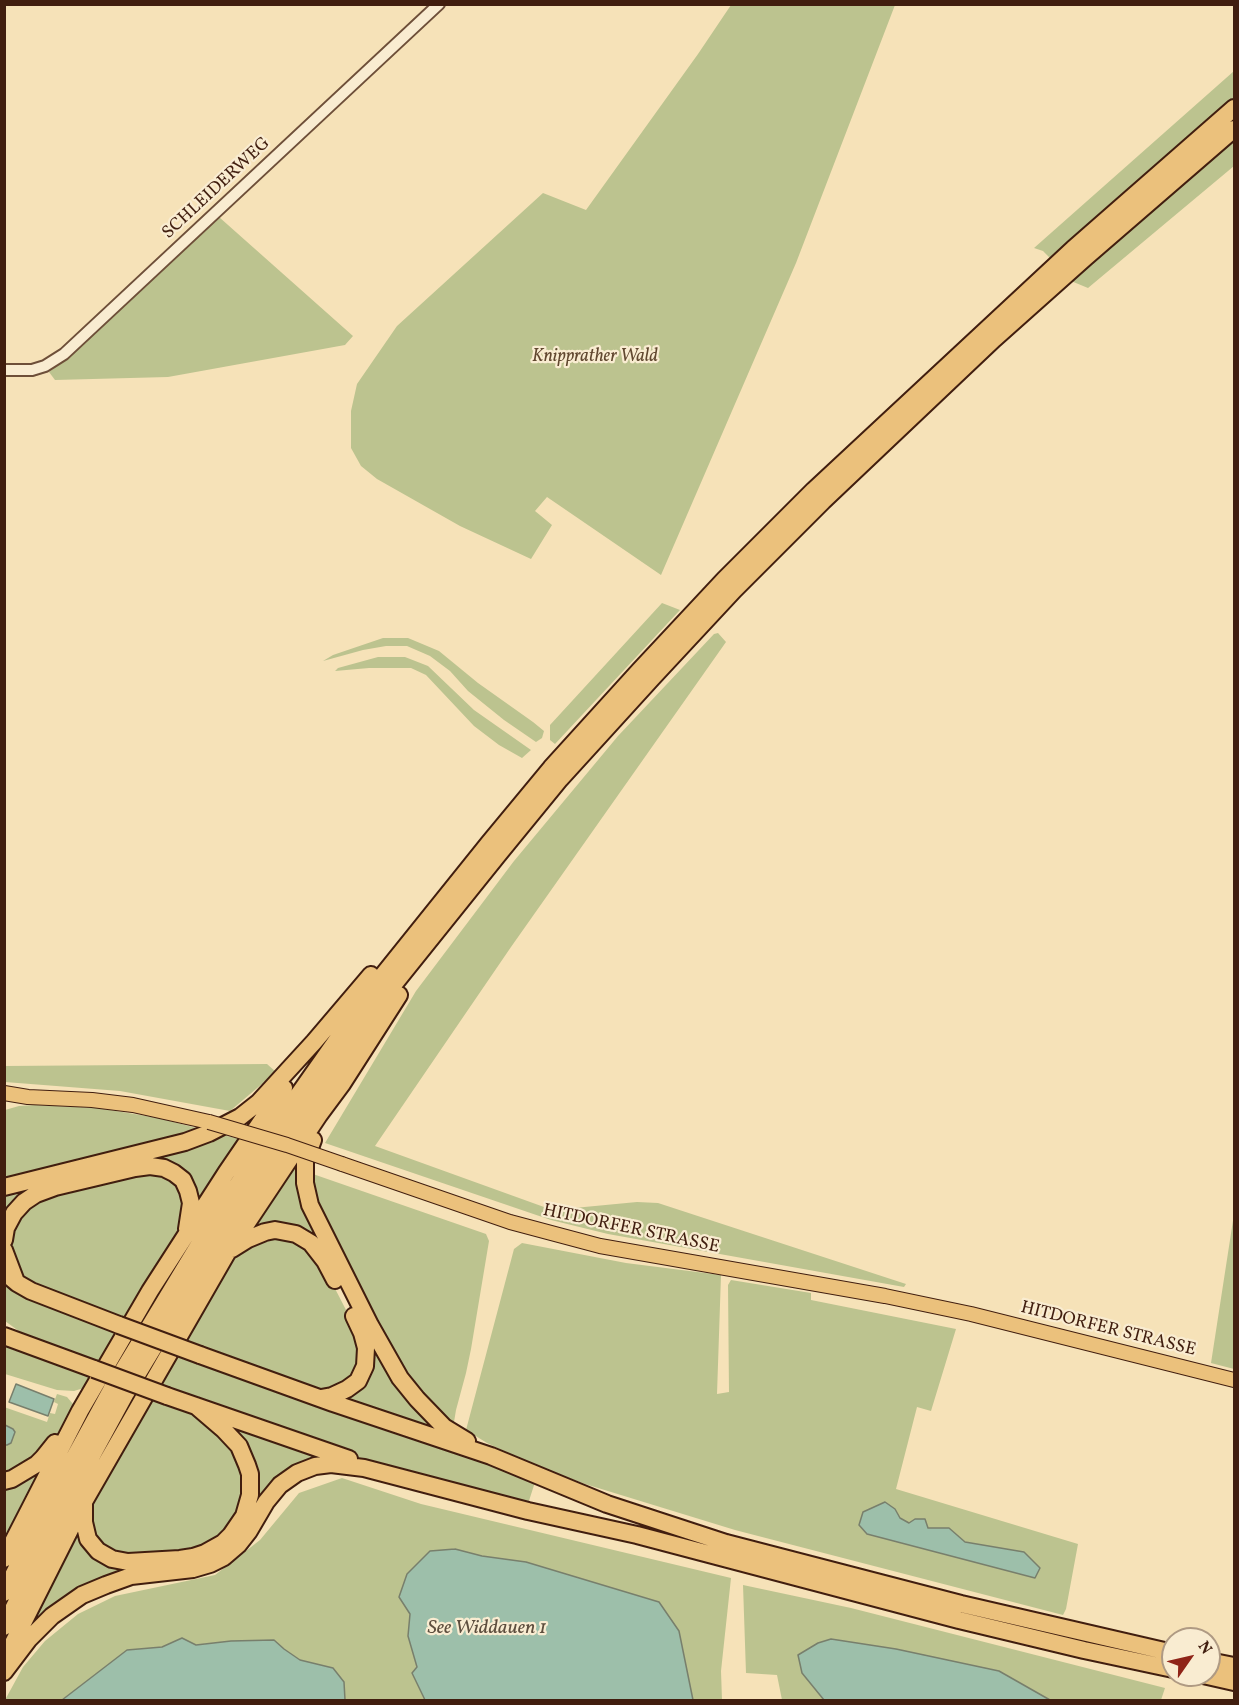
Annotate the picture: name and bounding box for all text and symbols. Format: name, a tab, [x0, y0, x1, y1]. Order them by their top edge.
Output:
street label: SCHLEIDERWEG	[159, 134, 275, 244]
park label: Knipprather Wald	[532, 347, 658, 369]
street label: HITDORFER STRASSE	[541, 1201, 721, 1259]
street label: HITDORFER STRASSE	[1018, 1298, 1198, 1362]
water label: See Widdauen 1	[428, 1617, 546, 1641]
north arrow	[1161, 1627, 1221, 1687]
text: N	[1192, 1637, 1217, 1659]

